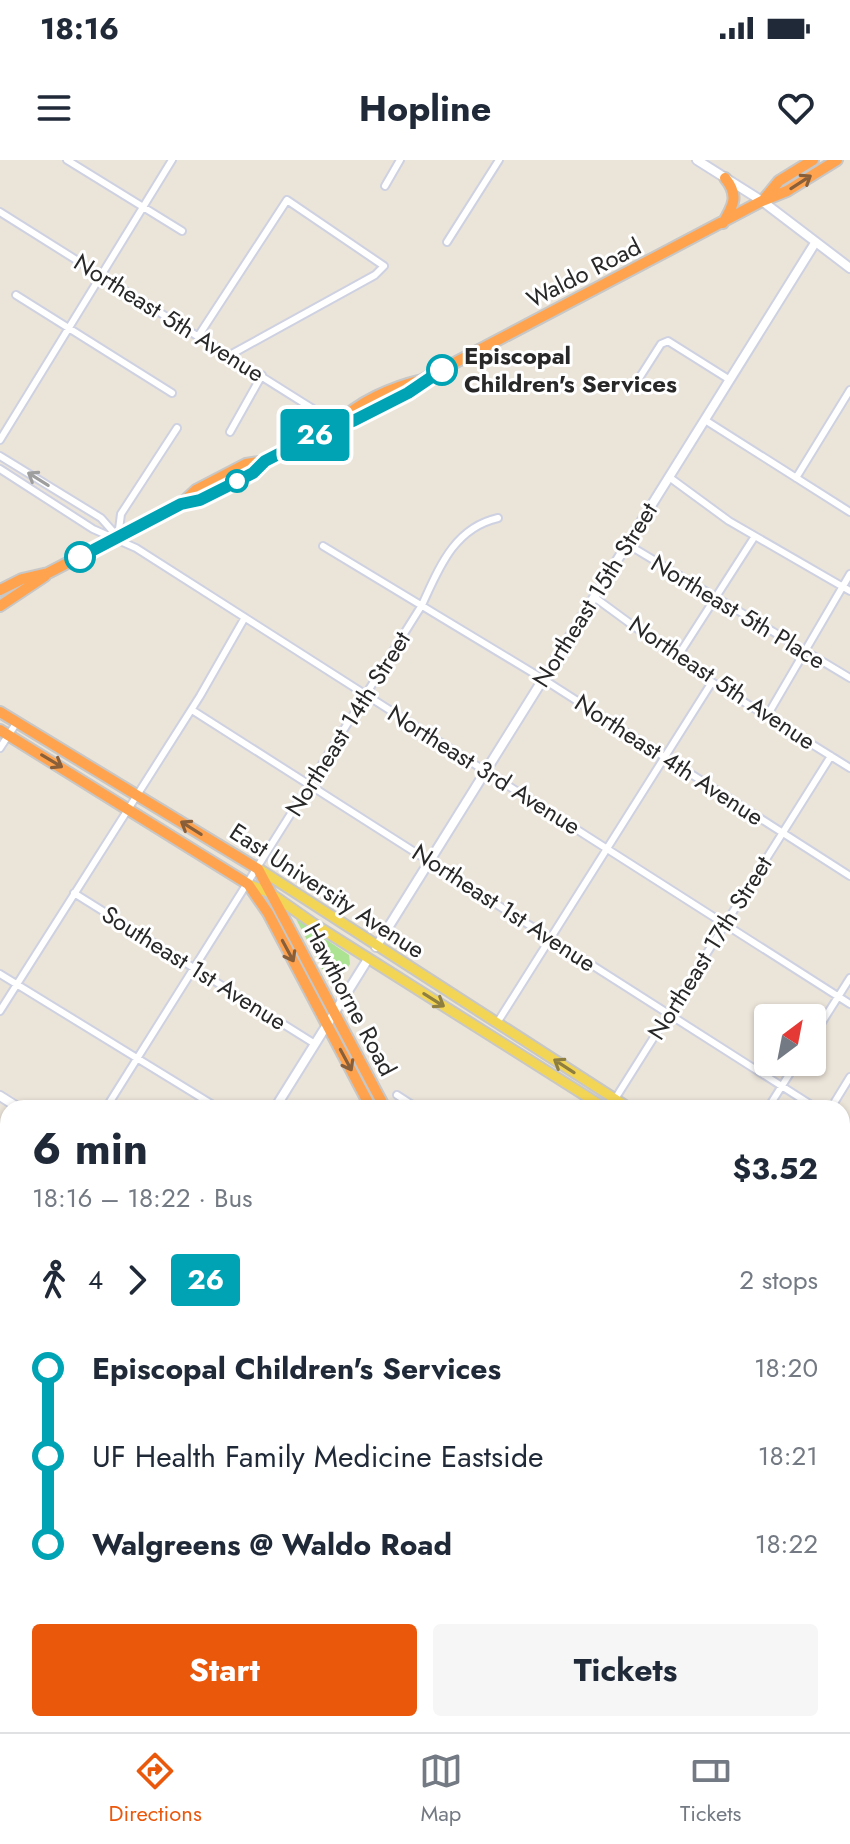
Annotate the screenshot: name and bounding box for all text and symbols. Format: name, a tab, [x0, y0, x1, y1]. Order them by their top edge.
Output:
text: 18:16	[40, 7, 119, 50]
text: Hopline	[359, 82, 491, 134]
icon: menu	[32, 86, 76, 130]
icon: heart	[774, 86, 818, 130]
one-way arrow	[789, 174, 812, 190]
street label: Waldo Road	[521, 229, 647, 316]
street label: Northeast 5th Avenue	[67, 245, 271, 390]
place label: Episcopal Children's Services	[464, 338, 677, 401]
marker: Episcopal Children's Services	[427, 355, 457, 385]
line badge: 26	[279, 409, 351, 461]
text: 26	[296, 414, 334, 455]
one-way arrow	[27, 470, 49, 487]
unlabelled marker	[226, 470, 248, 492]
street label: Northeast 15th Street	[524, 495, 666, 694]
unlabelled marker	[65, 542, 95, 572]
street label: Northeast 5th Place	[644, 546, 832, 678]
street label: Northeast 5th Avenue	[622, 607, 823, 758]
street label: Northeast 14th Street	[276, 624, 419, 823]
street label: Northeast 4th Avenue	[568, 685, 771, 834]
street label: Northeast 3rd Avenue	[381, 696, 588, 843]
one-way arrow	[40, 753, 63, 769]
street label: East University Avenue	[223, 814, 432, 967]
one-way arrow	[180, 820, 203, 836]
street label: Northeast 1st Avenue	[405, 835, 603, 980]
street label: Northeast 17th Street	[639, 849, 780, 1047]
street label: Southeast 1st Avenue	[95, 897, 293, 1039]
street label: Hawthorne Road	[295, 917, 405, 1082]
one-way arrow	[280, 938, 296, 962]
one-way arrow	[422, 993, 445, 1009]
north arrow	[754, 1004, 826, 1076]
map controls	[754, 1004, 826, 1076]
one-way arrow	[338, 1048, 354, 1072]
one-way arrow	[553, 1057, 575, 1074]
text: 6 min	[32, 1117, 148, 1181]
text: $3.52	[732, 1147, 818, 1190]
text: 18:16 – 18:22 · Bus	[32, 1179, 253, 1217]
icon: walk	[32, 1258, 76, 1302]
icon: forward	[115, 1258, 159, 1302]
text: 26	[187, 1259, 224, 1300]
text: 4	[88, 1261, 103, 1299]
text: 2 stops	[739, 1261, 818, 1299]
text: Episcopal Children's Services	[92, 1347, 501, 1390]
text: 18:20	[754, 1349, 818, 1387]
text: UF Health Family Medicine Eastside	[92, 1435, 543, 1478]
text: 18:21	[758, 1437, 818, 1475]
text: Walgreens @ Waldo Road	[92, 1523, 452, 1566]
text: 18:22	[755, 1525, 818, 1563]
button: Start	[32, 1624, 417, 1716]
button: Tickets	[433, 1624, 818, 1716]
tab: Directions	[109, 1749, 202, 1829]
tab: Map	[419, 1749, 463, 1829]
tab: Tickets	[680, 1749, 741, 1829]

